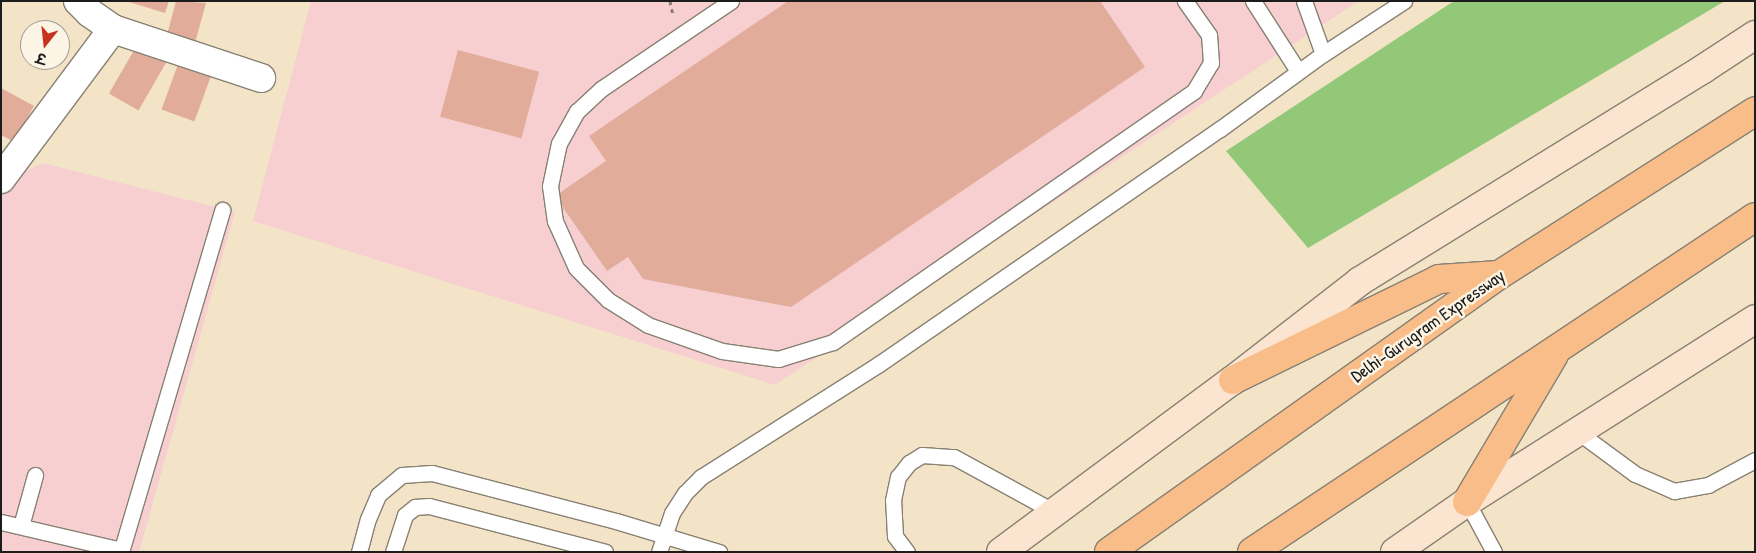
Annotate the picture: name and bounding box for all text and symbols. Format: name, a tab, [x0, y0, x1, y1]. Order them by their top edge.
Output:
north arrow	[20, 20, 70, 70]
text: उ	[34, 49, 48, 69]
street label: Delhi-Gurugram Expressway	[1347, 265, 1509, 387]

